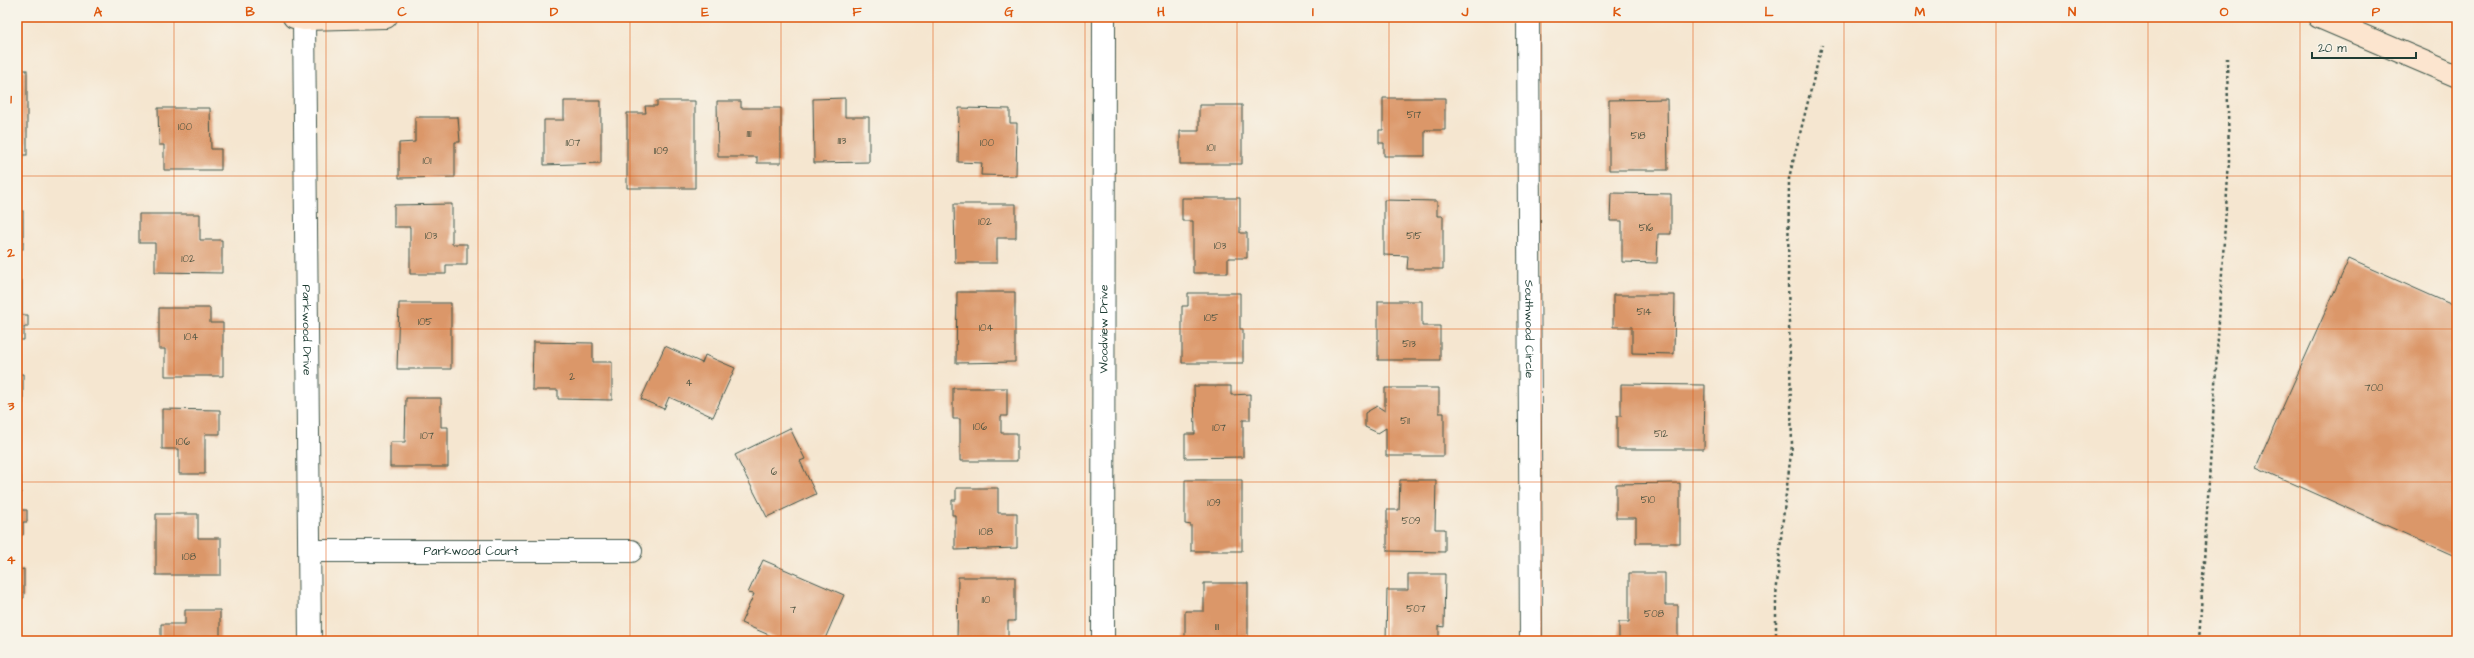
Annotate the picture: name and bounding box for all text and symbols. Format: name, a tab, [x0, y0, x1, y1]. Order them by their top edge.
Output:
text: A	[94, 3, 103, 21]
text: B	[245, 3, 255, 21]
text: C	[397, 3, 407, 21]
text: D	[550, 3, 559, 21]
text: E	[701, 3, 709, 21]
text: F	[852, 3, 862, 21]
text: G	[1004, 3, 1014, 21]
text: H	[1157, 3, 1165, 21]
text: I	[1312, 3, 1314, 21]
text: J	[1461, 3, 1469, 21]
text: K	[1613, 3, 1621, 21]
text: L	[1764, 3, 1774, 21]
text: M	[1915, 3, 1926, 21]
text: N	[2068, 3, 2076, 21]
text: O	[2220, 3, 2229, 21]
text: P	[2372, 3, 2381, 21]
scale bar	[2312, 34, 2416, 60]
text: 20 m	[2318, 40, 2347, 57]
text: 1	[10, 90, 12, 108]
house number: 517	[1407, 108, 1421, 122]
house number: 100	[178, 120, 192, 134]
house number: 1111	[746, 127, 752, 141]
house number: 518	[1631, 129, 1646, 143]
house number: 1113	[838, 134, 846, 148]
house number: 1107	[565, 136, 581, 150]
house number: 100	[980, 136, 994, 150]
house number: 101	[1207, 141, 1216, 155]
house number: 1109	[654, 144, 669, 158]
house number: 101	[423, 154, 432, 168]
house number: 102	[978, 215, 992, 229]
house number: 516	[1639, 221, 1654, 235]
house number: 103	[425, 229, 437, 243]
house number: 515	[1406, 229, 1422, 243]
house number: 103	[1214, 239, 1226, 253]
text: 2	[6, 244, 15, 262]
house number: 102	[181, 252, 195, 266]
street label: Southwood Circle	[1520, 280, 1538, 379]
street label: Parkwood Drive	[298, 284, 315, 376]
street label: Woodview Drive	[1095, 284, 1113, 374]
house number: 514	[1636, 305, 1652, 319]
house number: 105	[1204, 311, 1218, 325]
house number: 105	[418, 315, 432, 329]
house number: 104	[979, 321, 993, 335]
house number: 104	[184, 330, 198, 344]
house number: 513	[1402, 337, 1416, 351]
house number: 2	[569, 370, 575, 384]
house number: 4	[686, 376, 693, 390]
house number: 700	[2365, 381, 2383, 395]
text: 3	[7, 397, 15, 415]
house number: 511	[1400, 414, 1411, 428]
house number: 106	[973, 420, 988, 434]
house number: 107	[1212, 421, 1226, 435]
house number: 512	[1654, 427, 1668, 441]
house number: 107	[420, 429, 434, 443]
house number: 106	[176, 435, 191, 449]
house number: 6	[771, 465, 778, 479]
house number: 510	[1641, 493, 1655, 507]
house number: 109	[1207, 496, 1221, 510]
house number: 509	[1401, 514, 1421, 528]
house number: 108	[979, 525, 994, 539]
street label: Parkwood Court	[424, 543, 519, 560]
house number: 108	[182, 550, 197, 564]
text: 4	[7, 551, 16, 569]
house number: 110	[982, 593, 990, 607]
house number: 507	[1406, 602, 1426, 616]
house number: 7	[790, 603, 796, 617]
house number: 508	[1644, 607, 1664, 621]
house number: 111	[1215, 620, 1220, 634]

